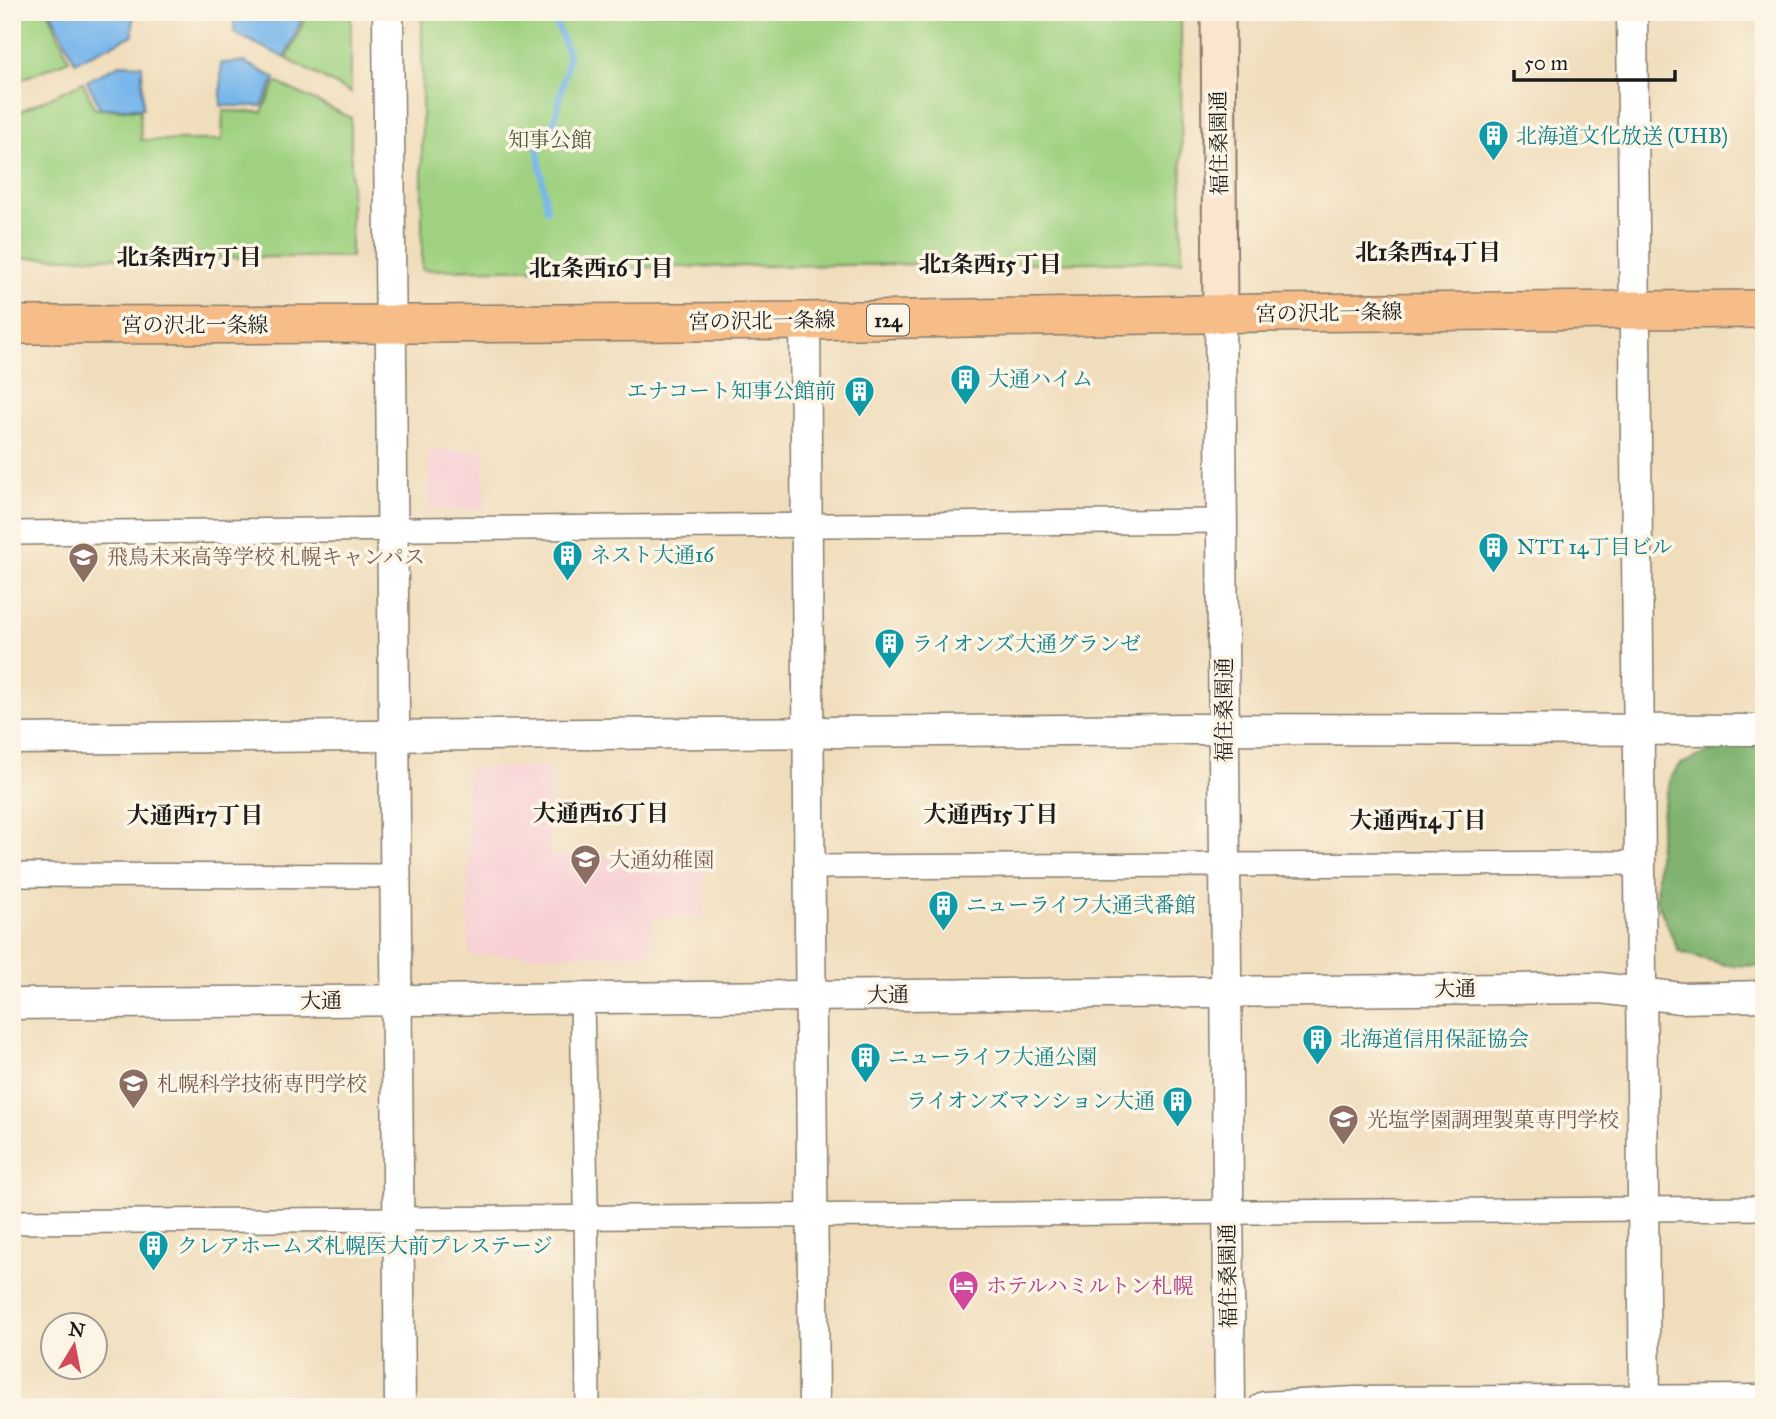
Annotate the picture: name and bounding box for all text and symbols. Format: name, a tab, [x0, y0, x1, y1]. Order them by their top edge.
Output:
scale bar	[1514, 38, 1674, 82]
text: 50 m	[1524, 50, 1569, 76]
street label: 福住桑園通	[1205, 90, 1233, 196]
building icon: 北海道文化放送 (UHB)	[1476, 119, 1510, 163]
place label: 北海道文化放送 (UHB)	[1516, 123, 1728, 149]
park label: 知事公館	[508, 127, 592, 153]
district label: 北1条西14丁目	[1355, 238, 1501, 266]
district label: 北1条西17丁目	[116, 243, 262, 271]
district label: 北1条西15丁目	[918, 250, 1062, 278]
district label: 北1条西16丁目	[529, 254, 673, 282]
street label: 宮の沢北一条線	[1255, 299, 1403, 327]
road number: 124	[867, 304, 909, 336]
street label: 宮の沢北一条線	[688, 307, 836, 335]
street label: 宮の沢北一条線	[122, 312, 269, 338]
building icon: 大通ハイム	[948, 362, 982, 406]
place label: 大通ハイム	[988, 366, 1093, 392]
building icon: エナコート知事公館前	[842, 374, 876, 418]
place label: エナコート知事公館前	[627, 378, 836, 404]
building icon: NTT 14丁目ビル	[1477, 530, 1511, 574]
place label: NTT 14丁目ビル	[1517, 534, 1672, 560]
building icon: ネスト大通16	[550, 538, 584, 582]
school or university icon: 飛鳥未来高等学校 札幌キャンパス	[67, 540, 101, 584]
place label: ネスト大通16	[590, 542, 715, 568]
place label: 飛鳥未来高等学校 札幌キャンパス	[107, 544, 425, 570]
building icon: ライオンズ大通グランゼ	[872, 627, 906, 671]
place label: ライオンズ大通グランゼ	[912, 631, 1141, 657]
street label: 福住桑園通	[1211, 658, 1237, 763]
district label: 大通西16丁目	[533, 799, 669, 827]
district label: 大通西15丁目	[924, 800, 1058, 828]
district label: 大通西17丁目	[127, 801, 263, 829]
district label: 大通西14丁目	[1350, 806, 1486, 834]
school or university icon: 大通幼稚園	[569, 843, 603, 887]
place label: 大通幼稚園	[609, 847, 714, 873]
building icon: ニューライフ大通弐番館	[926, 888, 960, 932]
place label: ニューライフ大通弐番館	[966, 892, 1196, 918]
street label: 大通	[1434, 976, 1476, 1002]
street label: 大通	[867, 982, 909, 1008]
street label: 大通	[300, 988, 342, 1014]
building icon: 北海道信用保証協会	[1300, 1022, 1334, 1066]
place label: 北海道信用保証協会	[1340, 1026, 1529, 1052]
building icon: ニューライフ大通公園	[848, 1040, 882, 1084]
place label: ニューライフ大通公園	[888, 1044, 1097, 1070]
school or university icon: 札幌科学技術専門学校	[117, 1067, 151, 1111]
place label: 札幌科学技術専門学校	[157, 1071, 367, 1097]
building icon: ライオンズマンション大通	[1161, 1084, 1195, 1128]
place label: ライオンズマンション大通	[906, 1088, 1155, 1114]
school or university icon: 光塩学園調理製菓専門学校	[1327, 1103, 1361, 1147]
place label: 光塩学園調理製菓専門学校	[1367, 1107, 1619, 1133]
street label: 福住桑園通	[1214, 1223, 1242, 1329]
building icon: クレアホームズ札幌医大前プレステージ	[137, 1229, 171, 1273]
place label: クレアホームズ札幌医大前プレステージ	[177, 1233, 553, 1259]
hotel icon: ホテルハミルトン札幌	[946, 1269, 980, 1313]
place label: ホテルハミルトン札幌	[986, 1273, 1193, 1299]
north arrow	[38, 1310, 108, 1380]
text: N	[67, 1317, 87, 1342]

